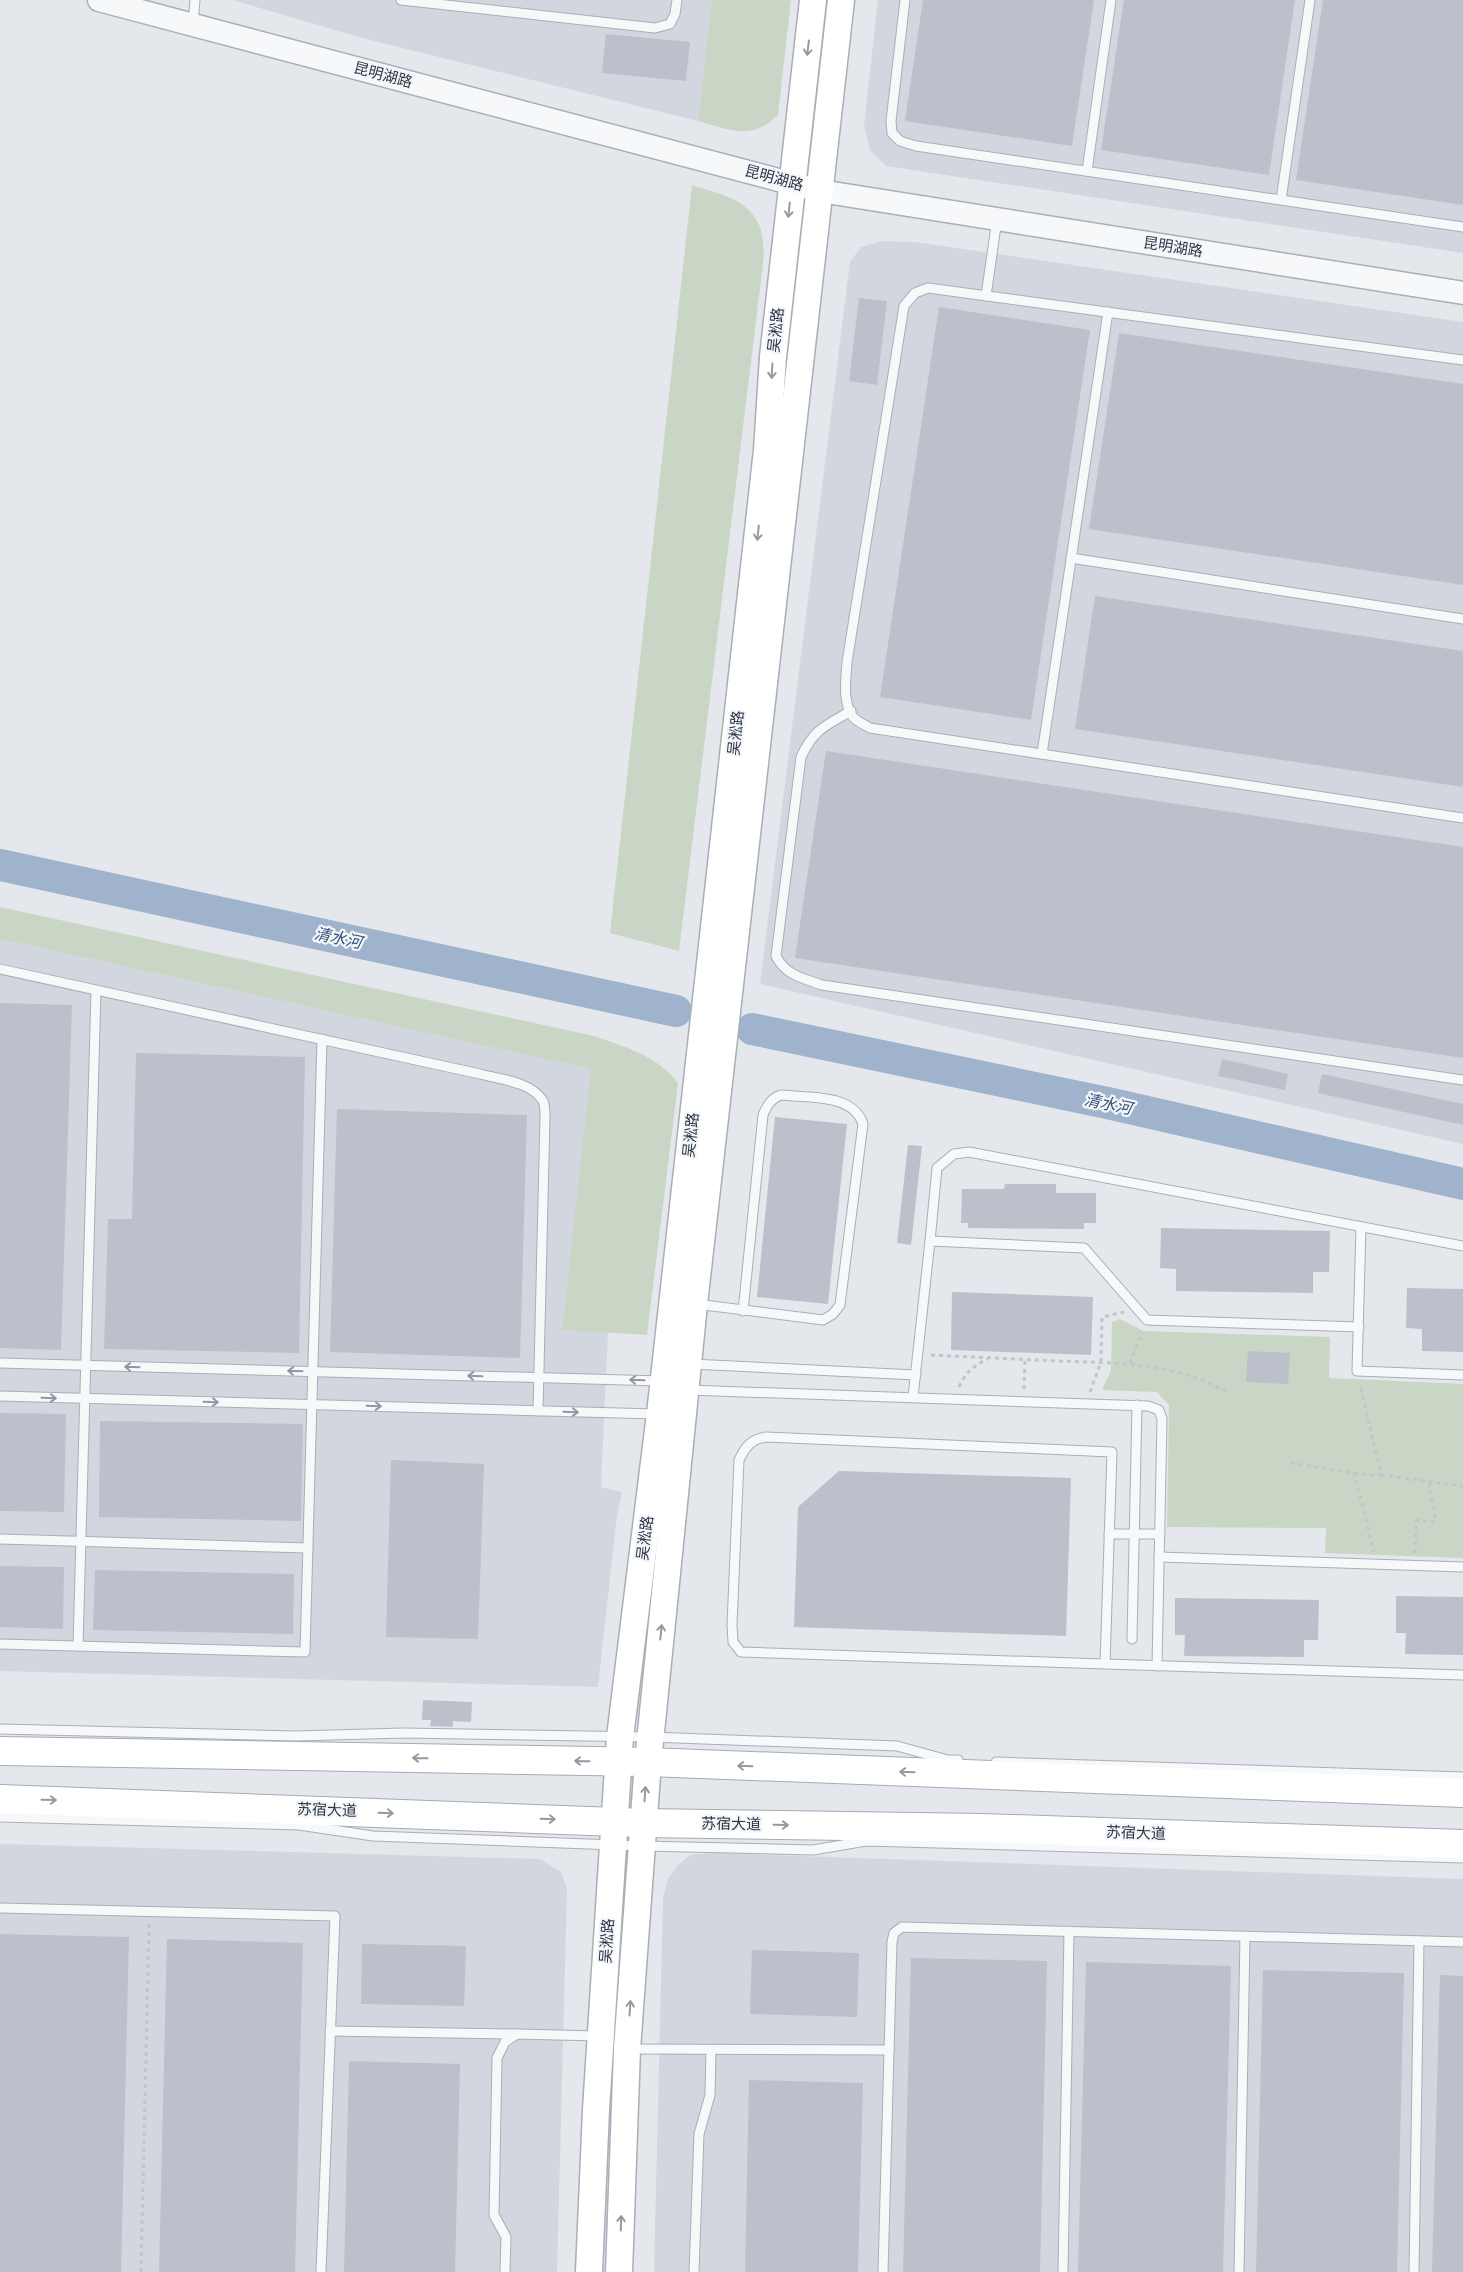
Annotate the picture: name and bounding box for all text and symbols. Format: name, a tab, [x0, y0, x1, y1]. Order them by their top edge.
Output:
one-way arrow	[803, 40, 813, 56]
street label: 昆明湖路	[352, 59, 414, 91]
street label: 昆明湖路	[743, 162, 805, 194]
one-way arrow	[784, 202, 794, 218]
street label: 昆明湖路	[1142, 233, 1204, 261]
street label: 吴淞路	[765, 307, 787, 353]
one-way arrow	[767, 363, 776, 379]
one-way arrow	[753, 525, 763, 541]
street label: 吴淞路	[725, 710, 747, 756]
water label: 清水河	[313, 924, 366, 953]
water label: 清水河	[1083, 1090, 1136, 1119]
street label: 吴淞路	[680, 1112, 702, 1158]
one-way arrow	[124, 1362, 140, 1371]
one-way arrow	[287, 1366, 303, 1376]
one-way arrow	[467, 1371, 483, 1381]
one-way arrow	[629, 1375, 646, 1385]
one-way arrow	[40, 1393, 56, 1402]
one-way arrow	[202, 1397, 219, 1407]
one-way arrow	[365, 1402, 381, 1411]
one-way arrow	[562, 1407, 579, 1417]
street label: 吴淞路	[633, 1515, 657, 1561]
one-way arrow	[656, 1625, 666, 1641]
one-way arrow	[412, 1753, 428, 1763]
one-way arrow	[575, 1756, 591, 1766]
one-way arrow	[737, 1761, 753, 1770]
one-way arrow	[899, 1767, 916, 1777]
one-way arrow	[641, 1786, 650, 1802]
one-way arrow	[40, 1795, 56, 1805]
street label: 苏宿大道	[297, 1800, 357, 1820]
one-way arrow	[378, 1808, 394, 1817]
street label: 苏宿大道	[701, 1814, 761, 1834]
one-way arrow	[540, 1815, 556, 1824]
one-way arrow	[772, 1820, 789, 1830]
street label: 苏宿大道	[1106, 1823, 1166, 1843]
street label: 吴淞路	[596, 1918, 618, 1964]
one-way arrow	[626, 2001, 635, 2017]
one-way arrow	[616, 2216, 626, 2232]

